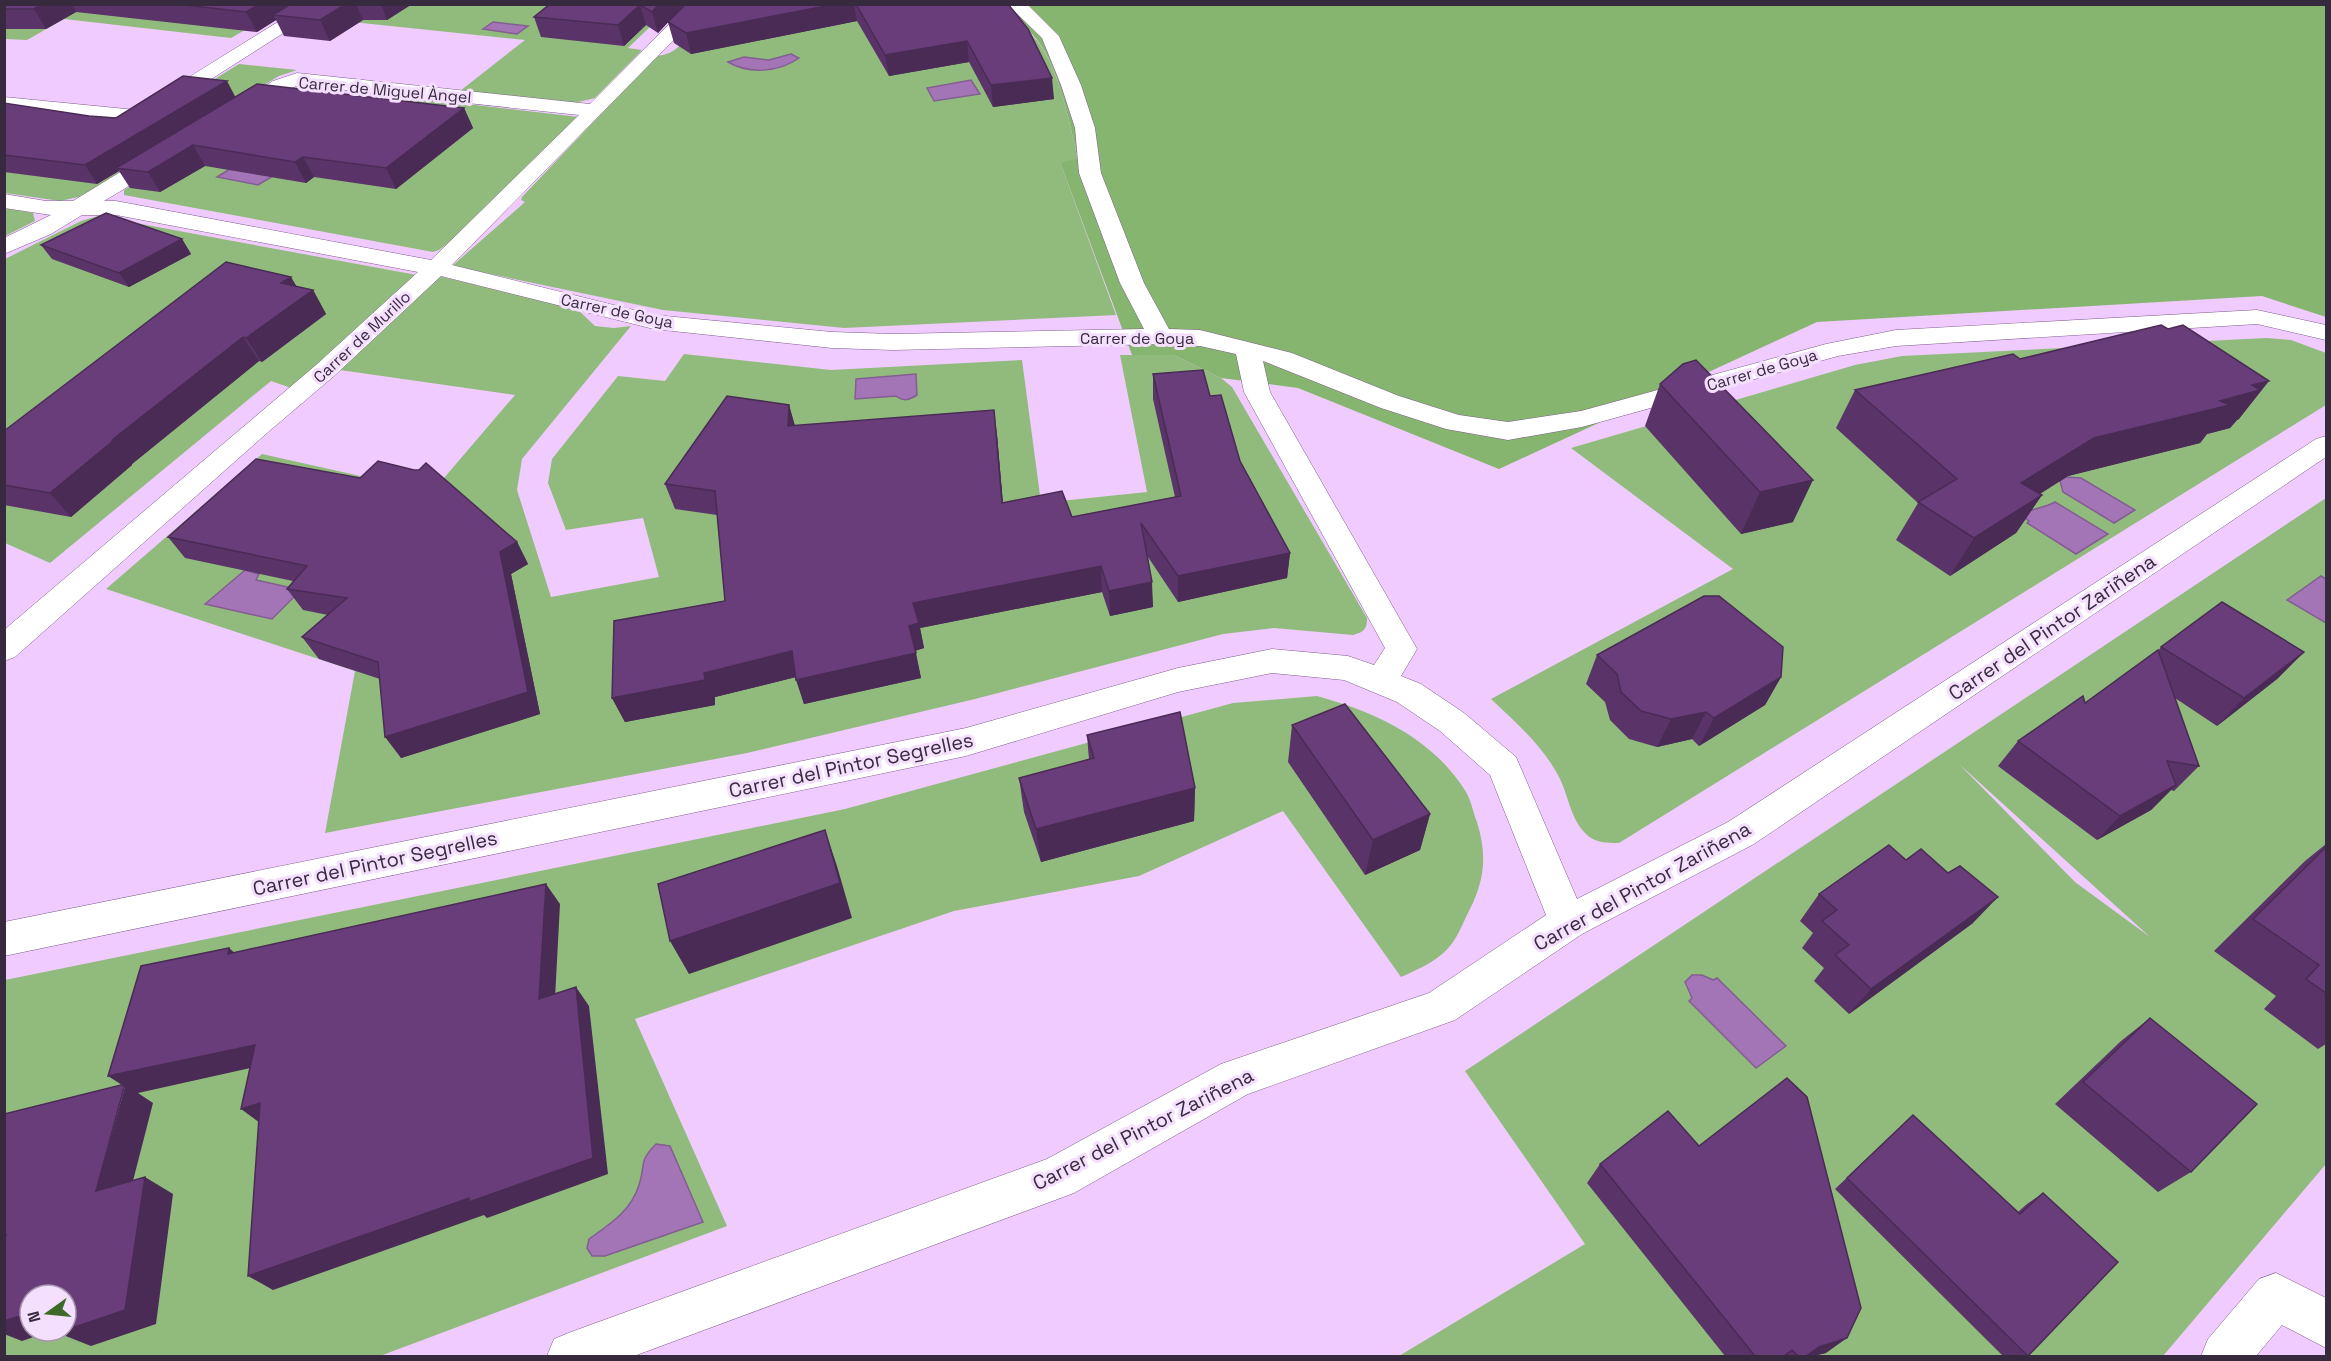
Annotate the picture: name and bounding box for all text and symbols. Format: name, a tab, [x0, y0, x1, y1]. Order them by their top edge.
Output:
street label: Carrer de Miguel Àngel	[298, 72, 472, 108]
street label: Carrer de Murillo	[309, 286, 415, 388]
street label: Carrer de Goya	[559, 289, 675, 333]
street label: Carrer de Goya	[1080, 328, 1194, 349]
street label: Carrer de Goya	[1704, 344, 1820, 396]
street label: Carrer del Pintor Zariñena	[1943, 548, 2161, 706]
street label: Carrer del Pintor Segrelles	[726, 726, 976, 804]
street label: Carrer del Pintor Zariñena	[1529, 815, 1755, 957]
street label: Carrer del Pintor Segrelles	[250, 824, 500, 902]
street label: Carrer del Pintor Zariñena	[1028, 1062, 1258, 1196]
north arrow	[18, 1283, 78, 1343]
text: N	[22, 1309, 46, 1325]

